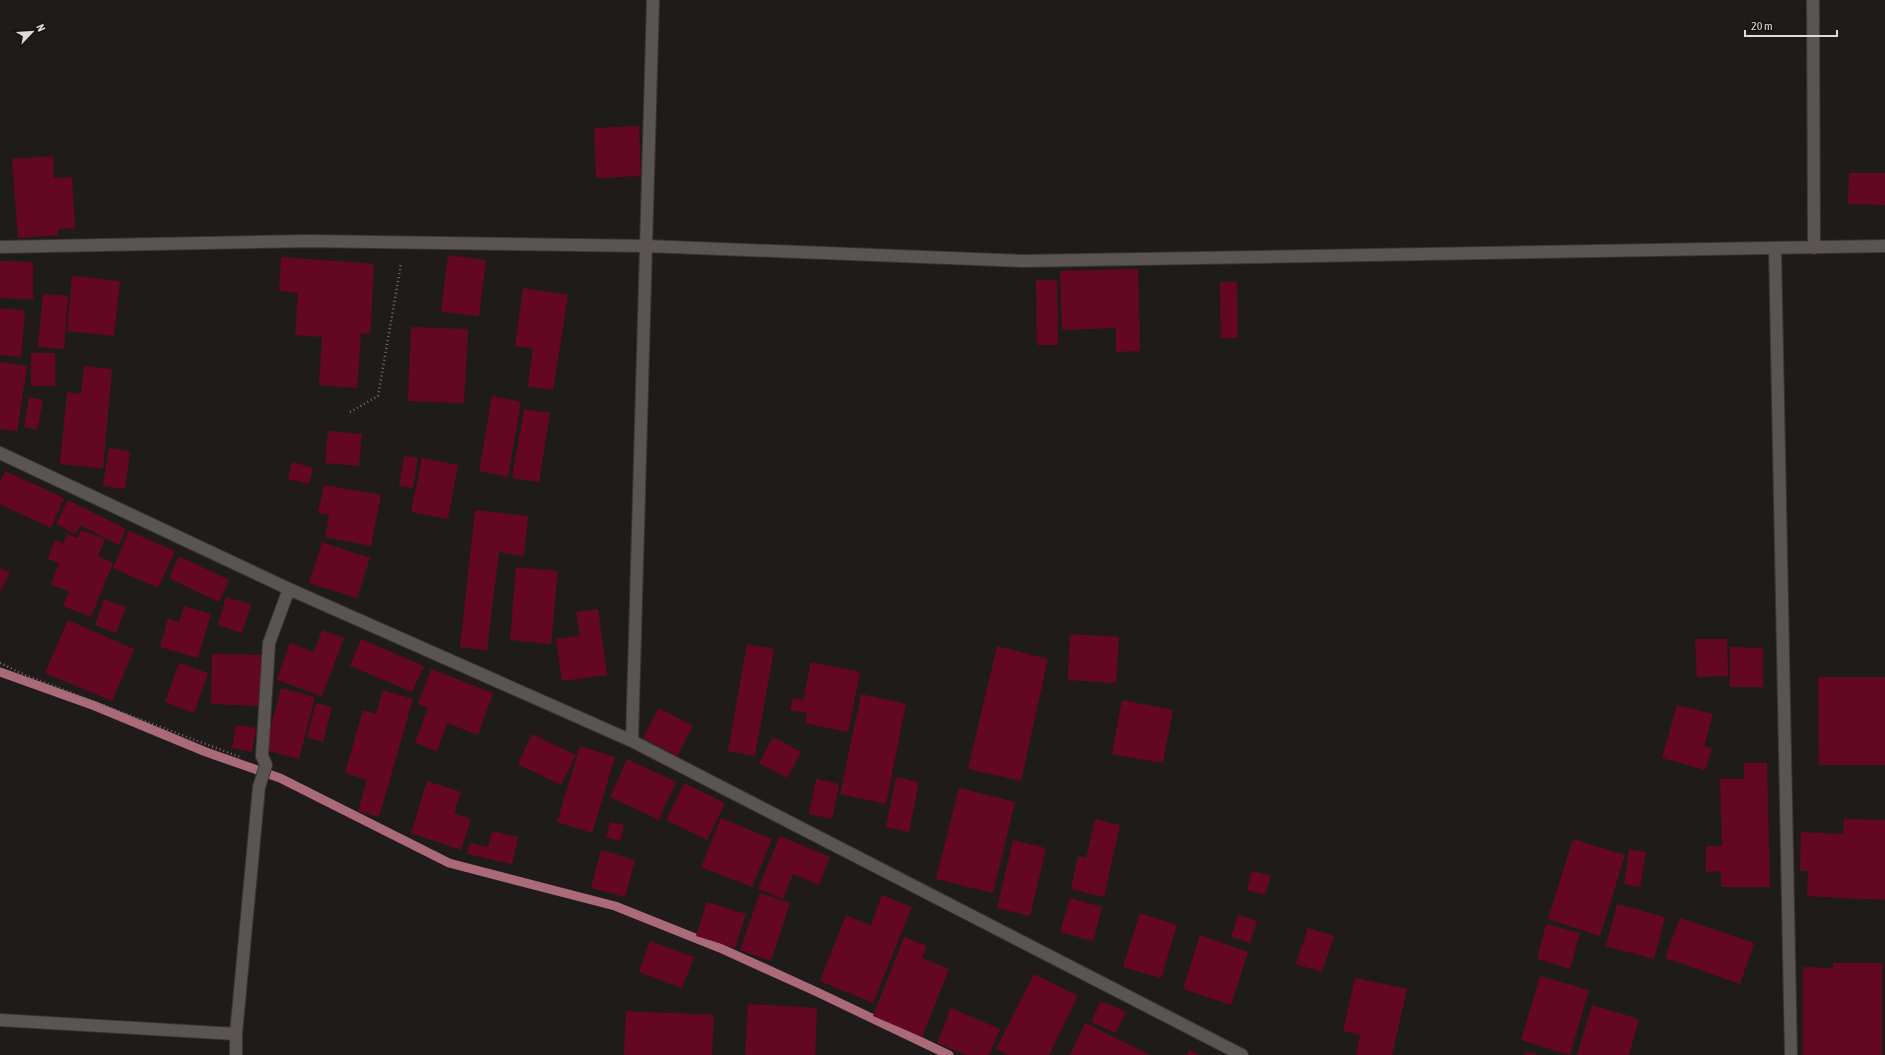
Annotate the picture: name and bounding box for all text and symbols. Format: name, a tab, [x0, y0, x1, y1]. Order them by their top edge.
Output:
north arrow	[12, 12, 52, 52]
scale bar	[1745, 12, 1837, 38]
text: 20 m	[1751, 19, 1773, 33]
text: N	[34, 22, 48, 33]

